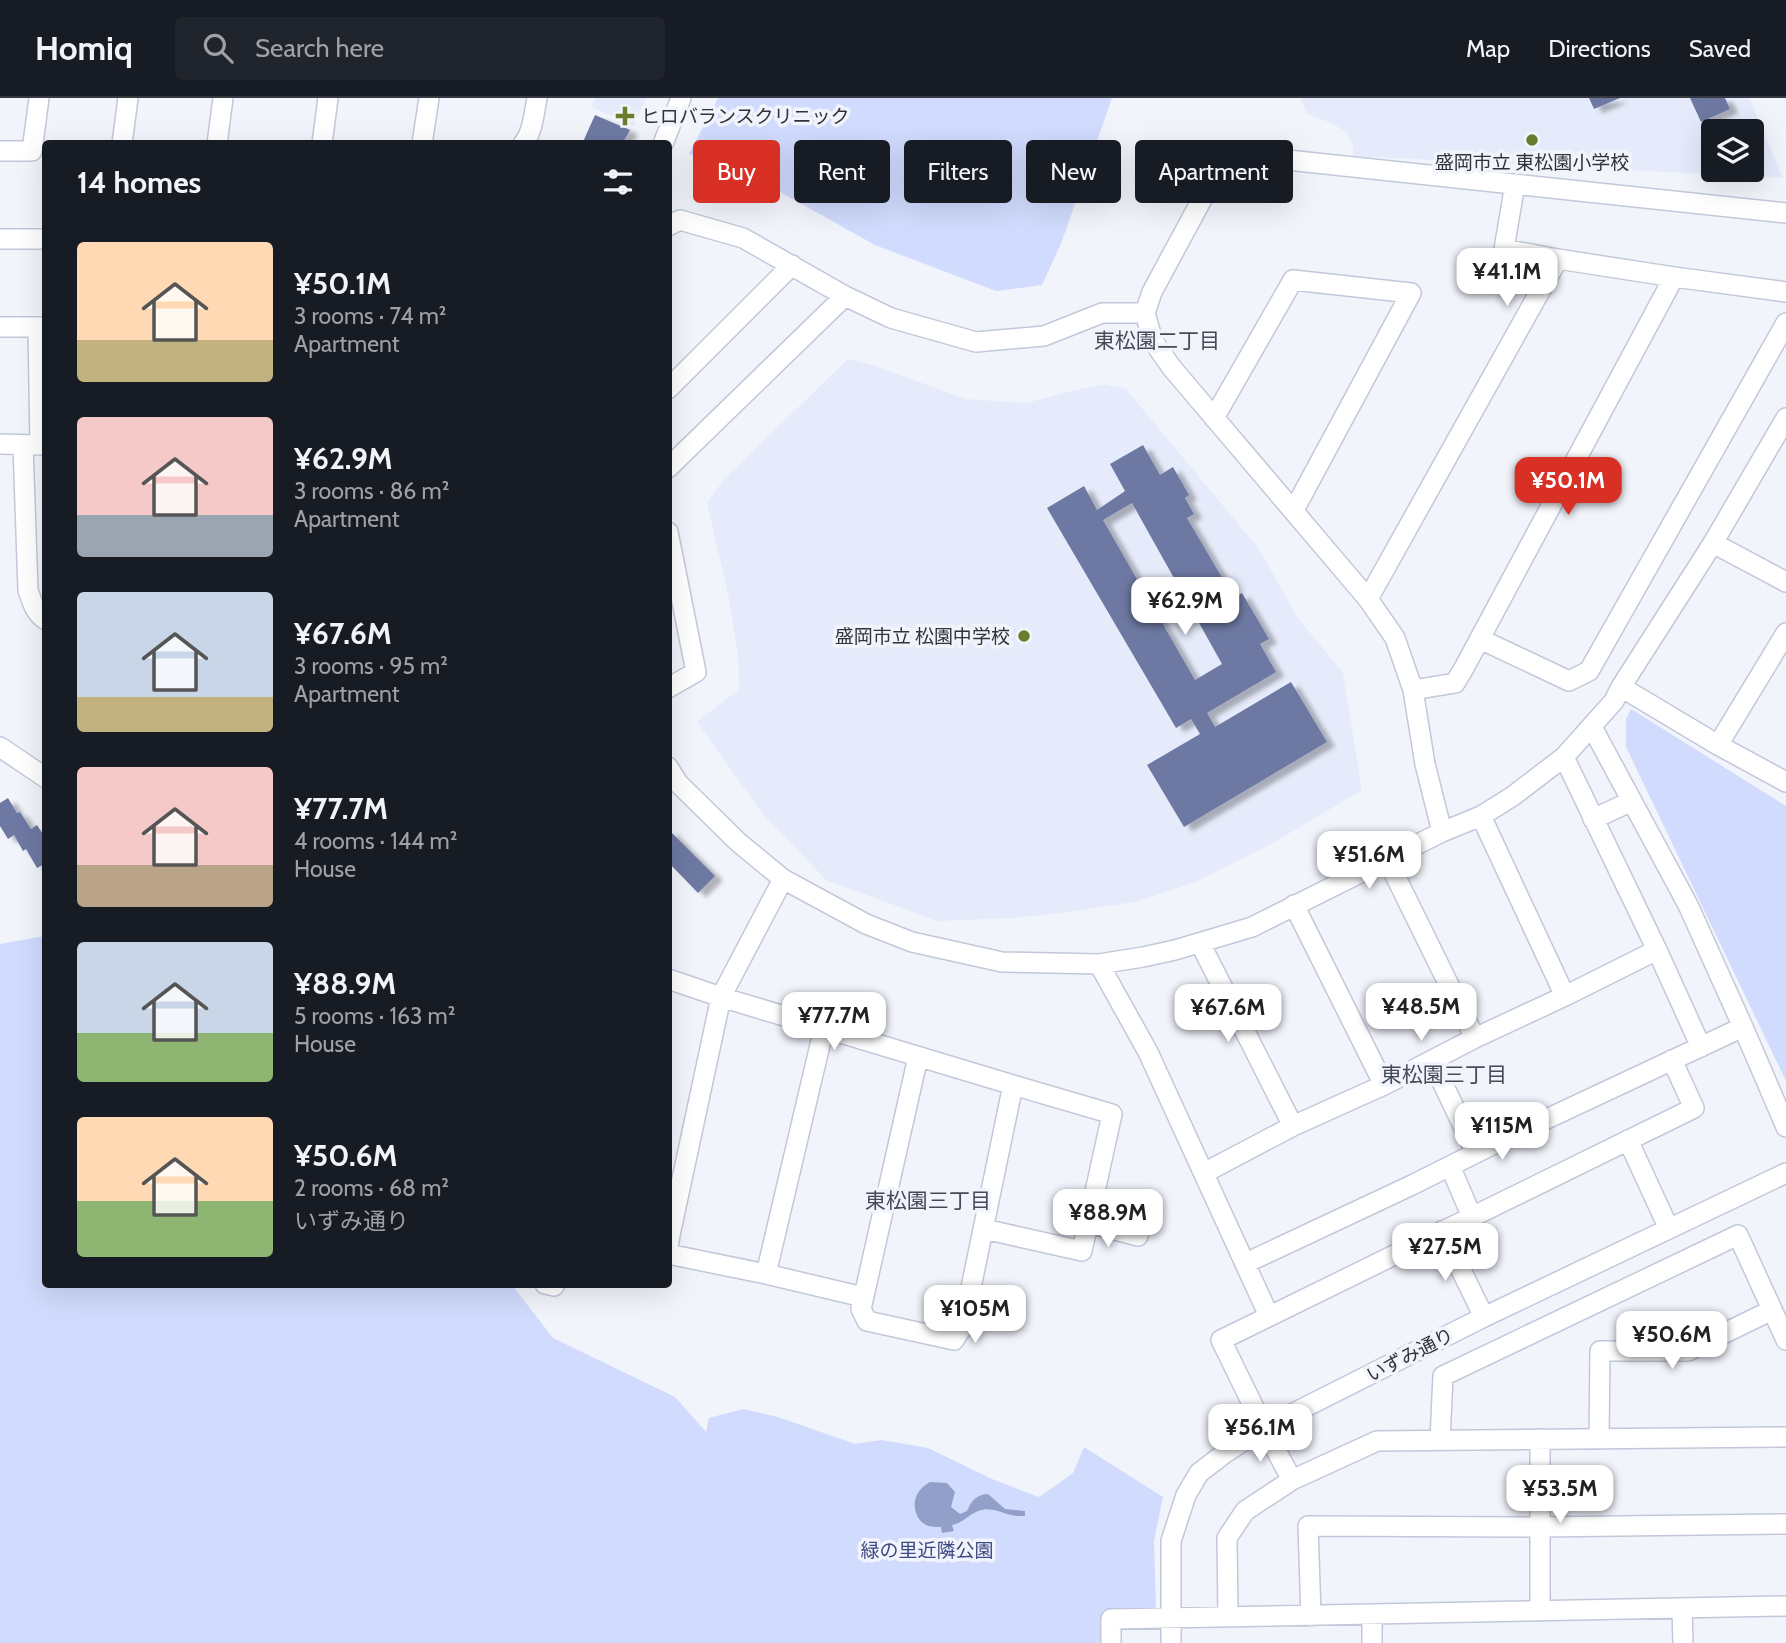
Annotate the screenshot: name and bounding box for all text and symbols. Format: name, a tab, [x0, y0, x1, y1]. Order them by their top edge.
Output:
search box	[175, 17, 665, 80]
text: Homiq	[35, 28, 133, 68]
icon: search	[199, 29, 237, 67]
text: Search here	[255, 32, 384, 64]
text: Map	[1466, 34, 1510, 63]
text: Directions	[1548, 34, 1651, 63]
text: Saved	[1689, 34, 1751, 63]
place label: ヒロバランスクリニック	[641, 105, 850, 128]
marker: ヒロバランスクリニック	[615, 106, 635, 126]
map controls	[1701, 119, 1764, 182]
button: layers	[1701, 119, 1764, 182]
marker: 盛岡市立 東松園小学校	[1524, 132, 1540, 148]
chip: Buy	[693, 140, 780, 203]
chip: Rent	[794, 140, 890, 203]
chip: Filters	[904, 140, 1012, 203]
chip: New	[1026, 140, 1121, 203]
chip: Apartment	[1135, 140, 1293, 203]
place label: 盛岡市立 東松園小学校	[1435, 151, 1629, 174]
icon: filters	[599, 163, 637, 201]
text: 14 homes	[77, 164, 201, 201]
pin: ¥41.1M	[1450, 248, 1564, 308]
text: ¥41.1M	[1473, 257, 1541, 285]
text: ¥50.1M	[294, 265, 391, 302]
icon: home	[133, 270, 217, 354]
text: 3 rooms · 74 m²	[294, 302, 446, 330]
district label: 東松園二丁目	[1094, 328, 1220, 353]
text: Apartment	[294, 330, 399, 358]
text: ¥62.9M	[294, 440, 393, 477]
icon: home	[133, 445, 217, 529]
pin: ¥50.1M	[1511, 458, 1625, 517]
text: ¥50.1M	[1531, 466, 1605, 494]
text: 3 rooms · 86 m²	[294, 477, 449, 505]
text: Apartment	[294, 505, 399, 533]
pin: ¥62.9M	[1128, 578, 1242, 637]
text: ¥62.9M	[1147, 586, 1223, 614]
text: ¥67.6M	[294, 615, 392, 652]
icon: home	[133, 620, 217, 704]
place label: 盛岡市立 松園中学校	[835, 625, 1010, 648]
marker: 盛岡市立 松園中学校	[1016, 628, 1032, 644]
text: 3 rooms · 95 m²	[294, 652, 448, 680]
text: Apartment	[294, 680, 399, 708]
text: ¥77.7M	[294, 790, 388, 827]
icon: home	[133, 795, 217, 879]
text: 4 rooms · 144 m²	[294, 827, 457, 855]
pin: ¥51.6M	[1312, 832, 1426, 891]
text: ¥51.6M	[1333, 840, 1405, 868]
text: House	[294, 855, 356, 883]
text: ¥88.9M	[294, 965, 396, 1002]
icon: home	[133, 970, 217, 1054]
pin: ¥67.6M	[1171, 984, 1285, 1044]
pin: ¥48.5M	[1364, 984, 1478, 1043]
pin: ¥77.7M	[777, 992, 891, 1052]
text: ¥48.5M	[1382, 992, 1460, 1020]
text: ¥67.6M	[1191, 993, 1265, 1021]
text: ¥77.7M	[798, 1001, 870, 1029]
text: 5 rooms · 163 m²	[294, 1002, 455, 1030]
text: House	[294, 1030, 356, 1058]
district label: 東松園三丁目	[1381, 1062, 1507, 1087]
pin: ¥115M	[1453, 1102, 1551, 1162]
text: ¥115M	[1471, 1111, 1533, 1139]
text: ¥50.6M	[294, 1137, 398, 1174]
icon: home	[133, 1145, 217, 1229]
text: 2 rooms · 68 m²	[294, 1174, 449, 1202]
district label: 東松園三丁目	[865, 1188, 991, 1213]
pin: ¥88.9M	[1051, 1190, 1165, 1249]
text: ¥88.9M	[1069, 1198, 1147, 1226]
text: いずみ通り	[294, 1207, 409, 1235]
pin: ¥27.5M	[1388, 1224, 1502, 1283]
text: ¥27.5M	[1408, 1232, 1482, 1260]
pin: ¥105M	[926, 1286, 1024, 1345]
text: ¥105M	[940, 1294, 1010, 1322]
pin: ¥50.6M	[1615, 1312, 1729, 1371]
text: ¥50.6M	[1632, 1320, 1712, 1348]
street label: いずみ通り	[1362, 1323, 1458, 1387]
pin: ¥56.1M	[1203, 1404, 1317, 1464]
text: ¥56.1M	[1224, 1413, 1296, 1441]
pin: ¥53.5M	[1503, 1466, 1617, 1525]
text: ¥53.5M	[1522, 1474, 1598, 1502]
park label: 緑の里近隣公園	[860, 1539, 994, 1562]

